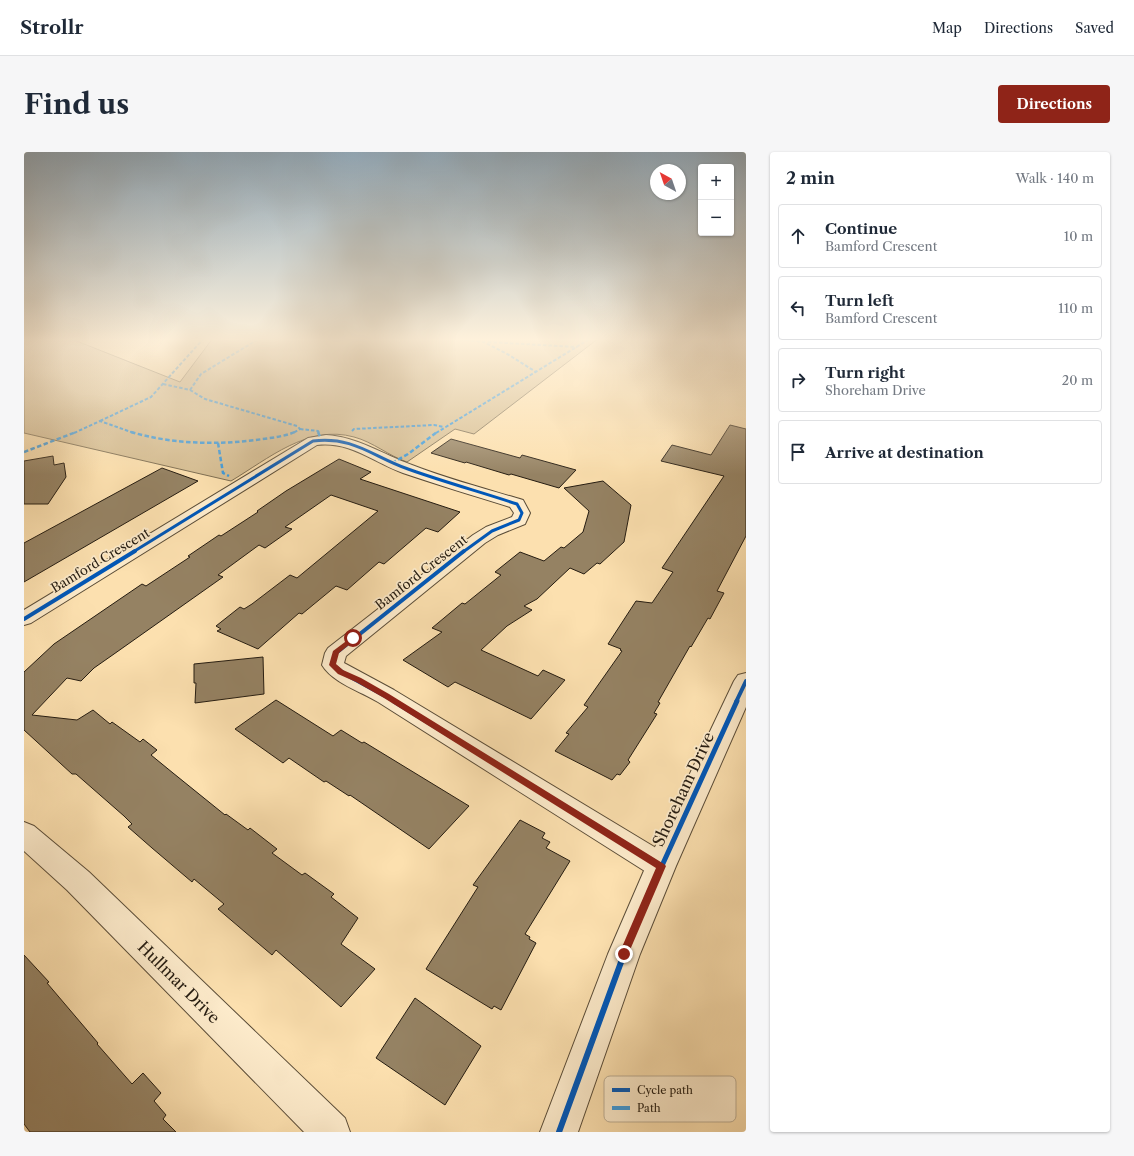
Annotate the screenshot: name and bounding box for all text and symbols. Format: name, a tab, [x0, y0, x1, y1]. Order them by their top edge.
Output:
text: Strollr	[20, 16, 84, 39]
text: Map	[932, 19, 962, 37]
text: Directions	[984, 19, 1053, 37]
text: Saved	[1075, 19, 1114, 37]
button: Directions	[998, 85, 1110, 123]
text: Find us	[24, 87, 129, 121]
north arrow	[650, 164, 686, 200]
map controls	[698, 164, 734, 236]
button: +	[698, 164, 734, 200]
text: 2 min	[786, 168, 835, 188]
text: Walk · 140 m	[1016, 170, 1094, 186]
button: −	[698, 200, 734, 236]
text: Continue	[825, 219, 897, 238]
icon: ahead	[787, 225, 809, 247]
text: 10 m	[1064, 228, 1093, 244]
text: Bamford Crescent	[825, 238, 937, 254]
text: Turn left	[825, 291, 894, 310]
icon: left	[787, 297, 809, 319]
text: 110 m	[1058, 300, 1093, 316]
text: Bamford Crescent	[825, 310, 937, 326]
text: Turn right	[825, 363, 905, 382]
icon: right	[787, 369, 809, 391]
text: 20 m	[1062, 372, 1093, 388]
text: Shoreham Drive	[825, 382, 926, 398]
icon: arrive	[787, 441, 809, 463]
text: Arrive at destination	[825, 443, 984, 462]
street label: Bamford Crescent	[48, 524, 153, 596]
street label: Bamford Crescent	[372, 531, 470, 613]
route start	[344, 629, 362, 647]
street label: Shoreham Drive	[648, 729, 718, 849]
street label: Hullmar Drive	[134, 937, 224, 1027]
route end	[615, 945, 633, 963]
legend	[604, 1076, 736, 1122]
text: Cycle path	[637, 1083, 693, 1097]
text: Path	[637, 1101, 661, 1115]

